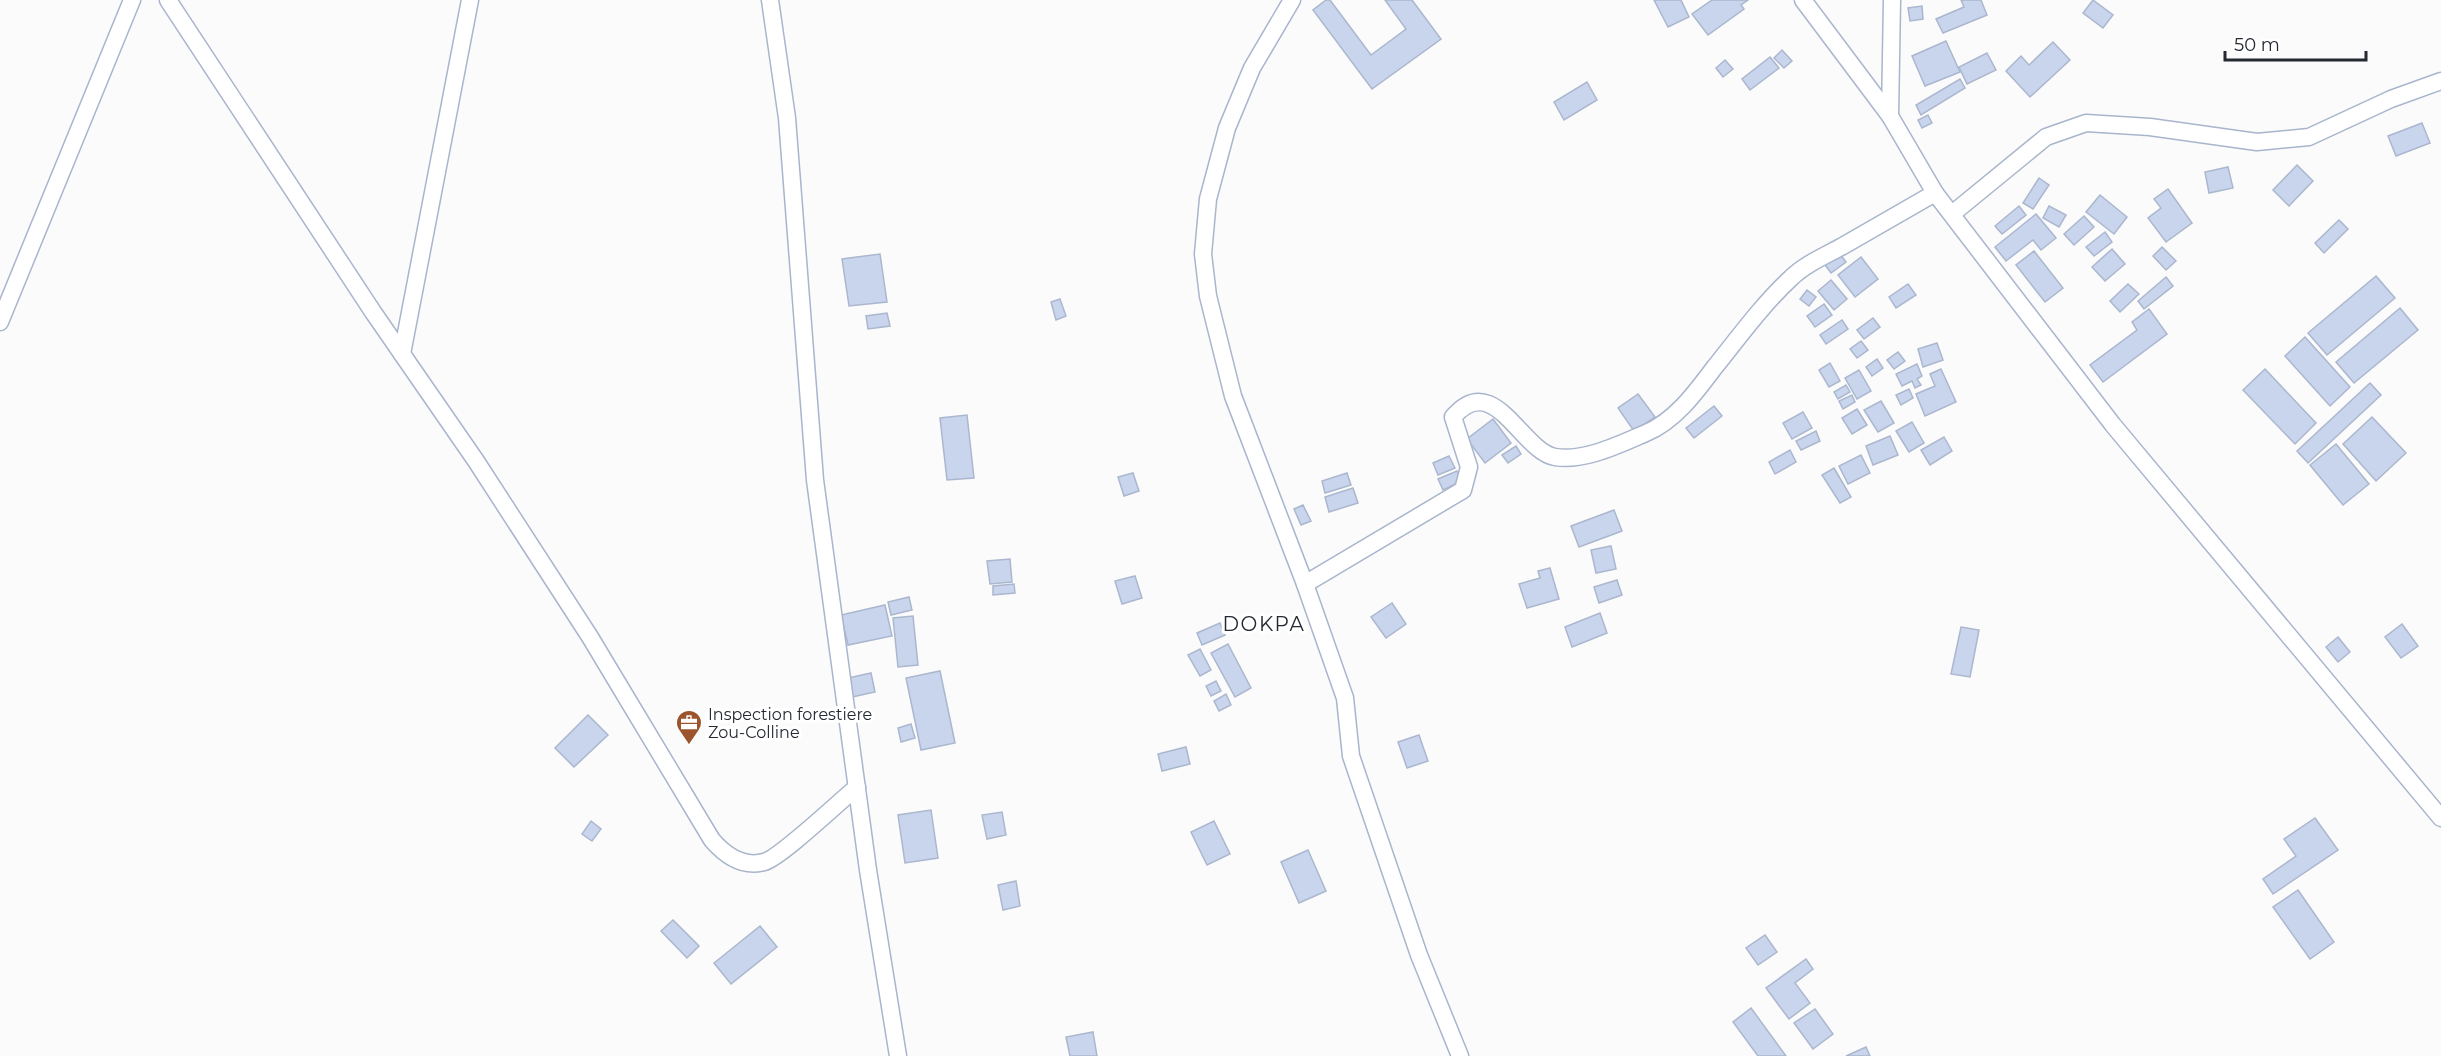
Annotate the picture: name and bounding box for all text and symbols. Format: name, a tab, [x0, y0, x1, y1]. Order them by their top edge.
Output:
scale bar	[2225, 24, 2366, 62]
text: 50 m	[2234, 34, 2280, 56]
district label: DOKPA	[1223, 612, 1305, 636]
place label: Inspection forestiere Zou-Colline	[708, 705, 872, 742]
office icon: Inspection forestiere Zou-Colline	[674, 708, 704, 746]

